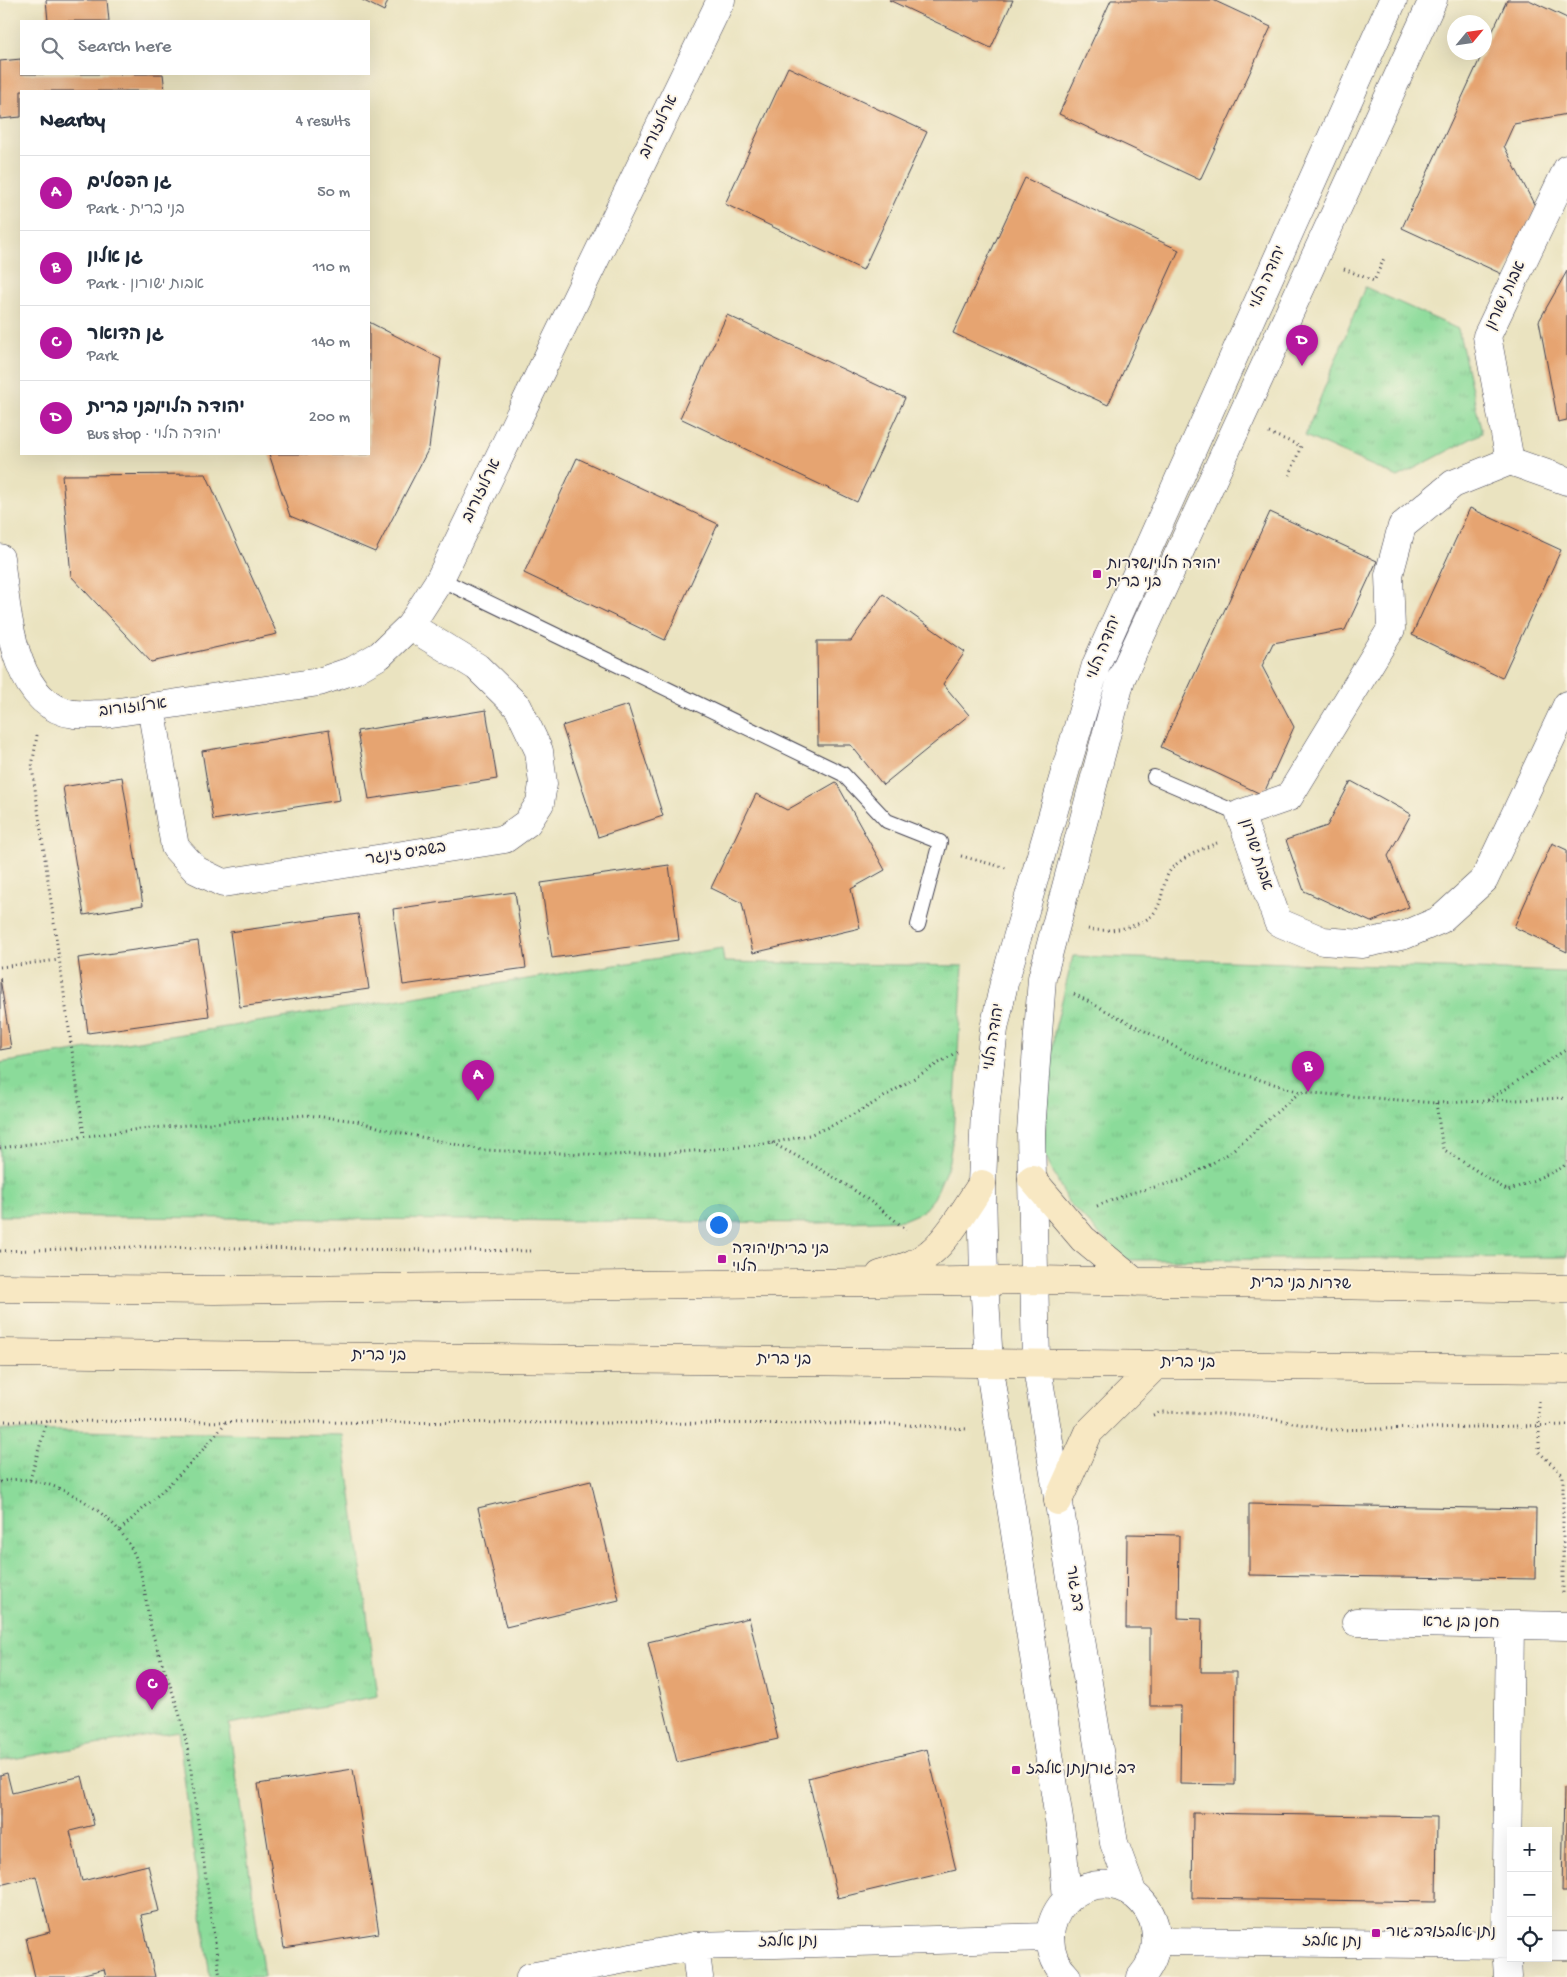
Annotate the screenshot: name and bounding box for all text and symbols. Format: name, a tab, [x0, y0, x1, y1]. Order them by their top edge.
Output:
north arrow	[1447, 15, 1492, 60]
search box	[20, 20, 370, 75]
icon: search	[38, 34, 66, 62]
text: Search here	[78, 36, 172, 59]
street label: ארלוזורוב	[635, 91, 684, 162]
text: Nearby	[40, 110, 105, 135]
text: 4 results	[295, 113, 350, 132]
text: גן הפסלים	[87, 172, 172, 195]
text: A	[51, 184, 61, 203]
text: 50 m	[317, 184, 350, 203]
text: Park · בני ברית	[87, 201, 185, 220]
street label: יהודה הלוי	[1245, 243, 1291, 313]
text: גן אלון	[87, 247, 143, 270]
street label: אבות ישורון	[1483, 258, 1531, 334]
text: B	[52, 259, 60, 278]
text: 110 m	[313, 259, 350, 278]
text: Park · אבות ישורון	[87, 276, 204, 295]
text: גן הדואר	[87, 324, 164, 347]
pin: D	[1286, 325, 1318, 366]
text: C	[52, 334, 60, 353]
text: 140 m	[312, 334, 350, 353]
text: Park	[87, 348, 118, 367]
text: יהודה הלוי/בני ברית	[87, 397, 245, 420]
text: D	[51, 409, 61, 428]
text: 200 m	[309, 409, 350, 428]
text: Bus stop · יהודה הלוי	[87, 426, 221, 445]
street label: ארלוזורוב	[458, 455, 507, 526]
place label: יהודה הלוי/שדרות בני ברית	[1106, 554, 1221, 593]
marker: יהודה הלוי/שדרות בני ברית	[1091, 568, 1103, 580]
street label: יהודה הלוי	[1082, 612, 1126, 683]
street label: ארלוזורוב	[98, 693, 168, 723]
street label: אבות ישורון	[1235, 817, 1275, 893]
street label: בשביס זינגר	[364, 839, 448, 871]
street label: יהודה הלוי	[978, 1002, 1010, 1072]
pin: B	[1292, 1051, 1324, 1092]
pin: A	[462, 1060, 494, 1101]
your location	[706, 1212, 732, 1238]
place label: בני ברית/יהודה הלוי	[732, 1241, 829, 1278]
marker: בני ברית/יהודה הלוי	[716, 1253, 728, 1265]
street label: שדרות בני ברית	[1250, 1275, 1352, 1295]
street label: בני ברית	[351, 1347, 406, 1367]
street label: בני ברית	[756, 1351, 811, 1371]
street label: בני ברית	[1160, 1354, 1215, 1374]
street label: דב גור	[1060, 1565, 1086, 1613]
street label: חסן בן גרא	[1422, 1614, 1500, 1634]
pin: C	[136, 1669, 168, 1710]
place label: דב גור/נתן אלבז	[1026, 1759, 1136, 1780]
marker: דב גור/נתן אלבז	[1010, 1764, 1022, 1776]
map controls	[1507, 1827, 1552, 1962]
button: +	[1507, 1827, 1552, 1872]
button: −	[1507, 1872, 1552, 1917]
button: locate	[1507, 1917, 1552, 1962]
place label: נתן אלבז/דב גור	[1386, 1922, 1496, 1943]
marker: נתן אלבז/דב גור	[1370, 1927, 1382, 1939]
street label: נתן אלבז	[758, 1931, 818, 1953]
street label: נתן אלבז	[1302, 1931, 1362, 1953]

